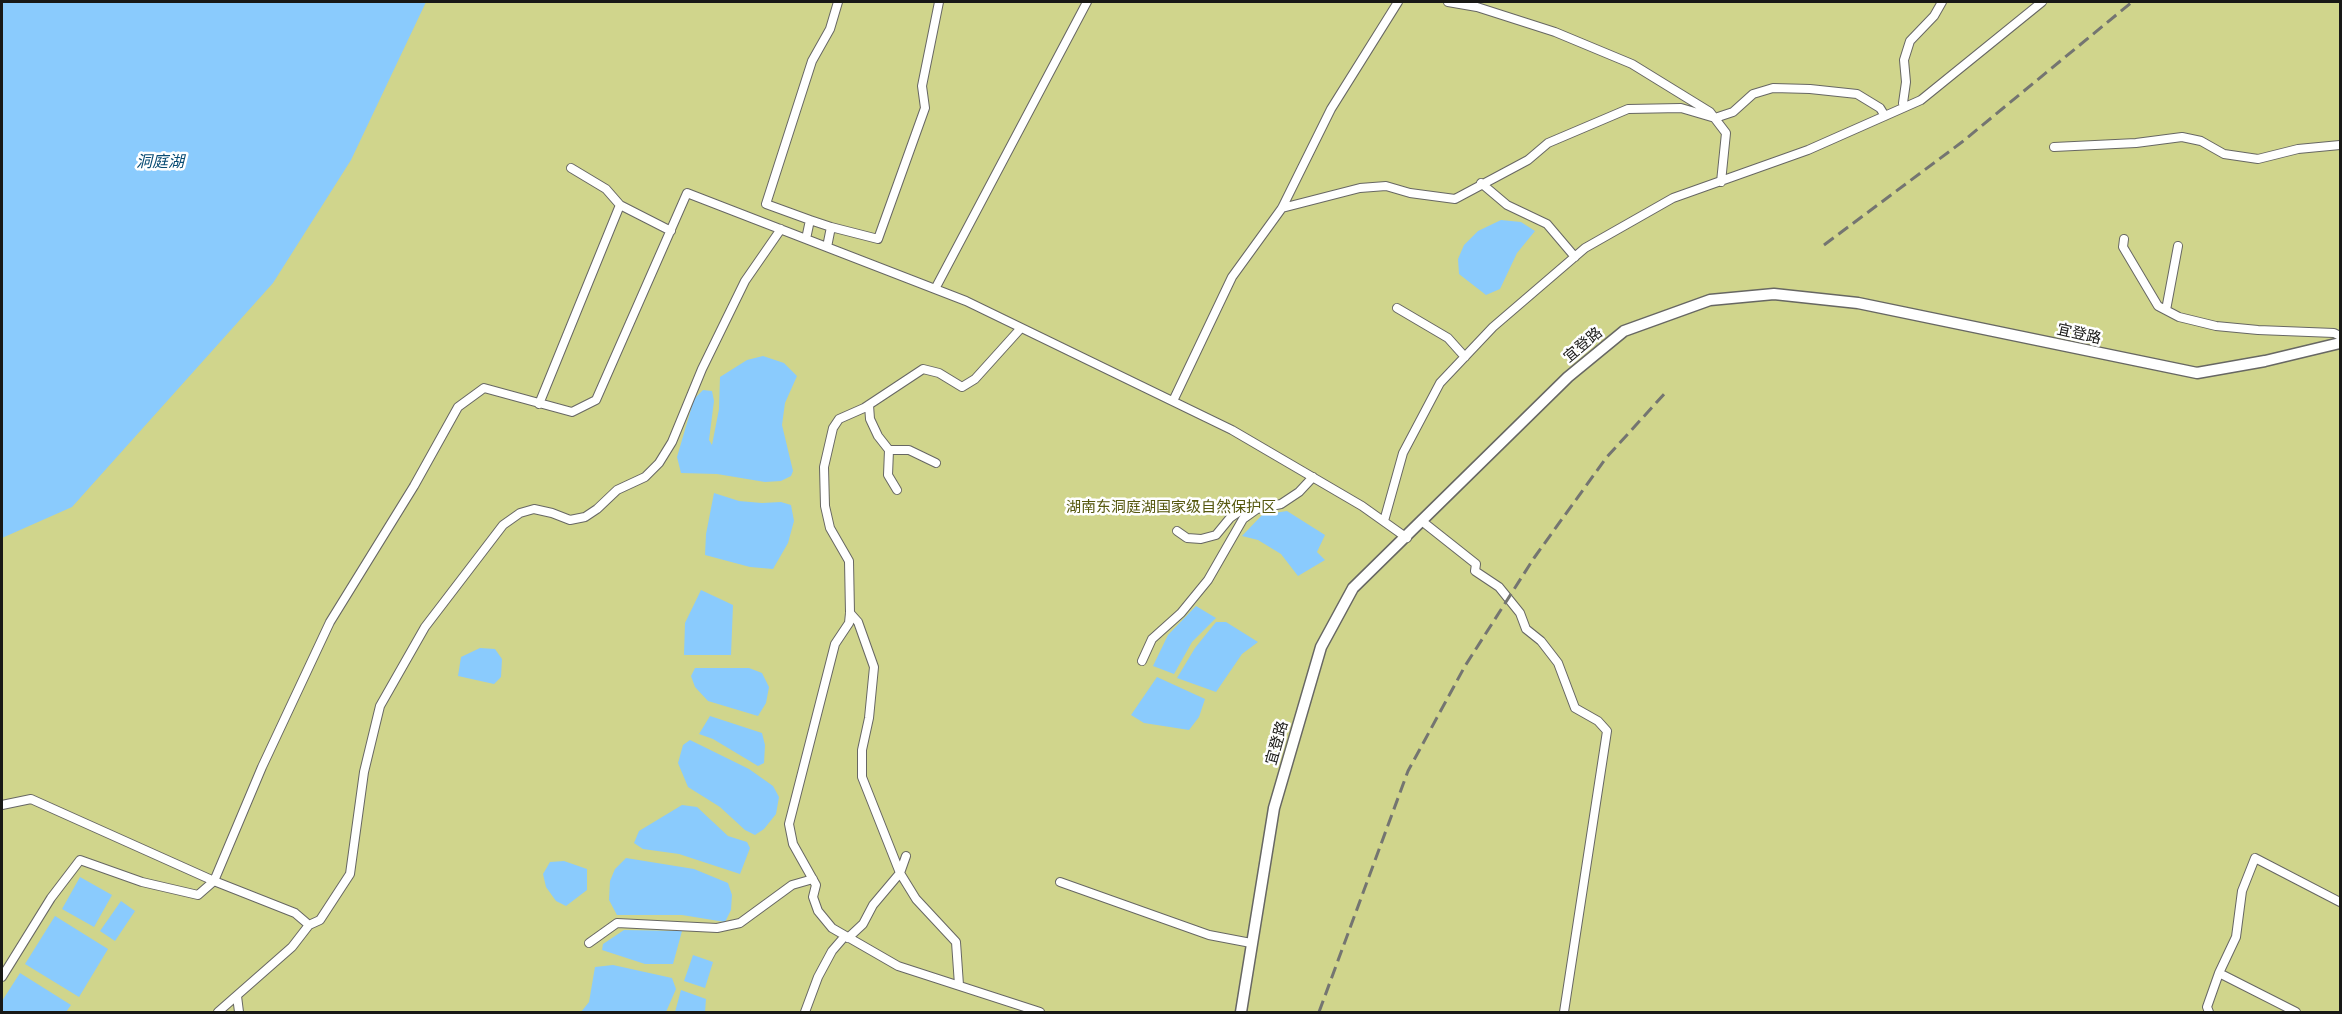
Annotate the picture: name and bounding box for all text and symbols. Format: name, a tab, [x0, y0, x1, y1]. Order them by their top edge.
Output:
water label: 洞庭湖	[136, 152, 184, 172]
street label: 宜登路	[2055, 320, 2103, 348]
street label: 宜登路	[1560, 324, 1606, 366]
park label: 湖南东洞庭湖国家级自然保护区	[1066, 498, 1276, 516]
street label: 宜登路	[1262, 719, 1292, 767]

